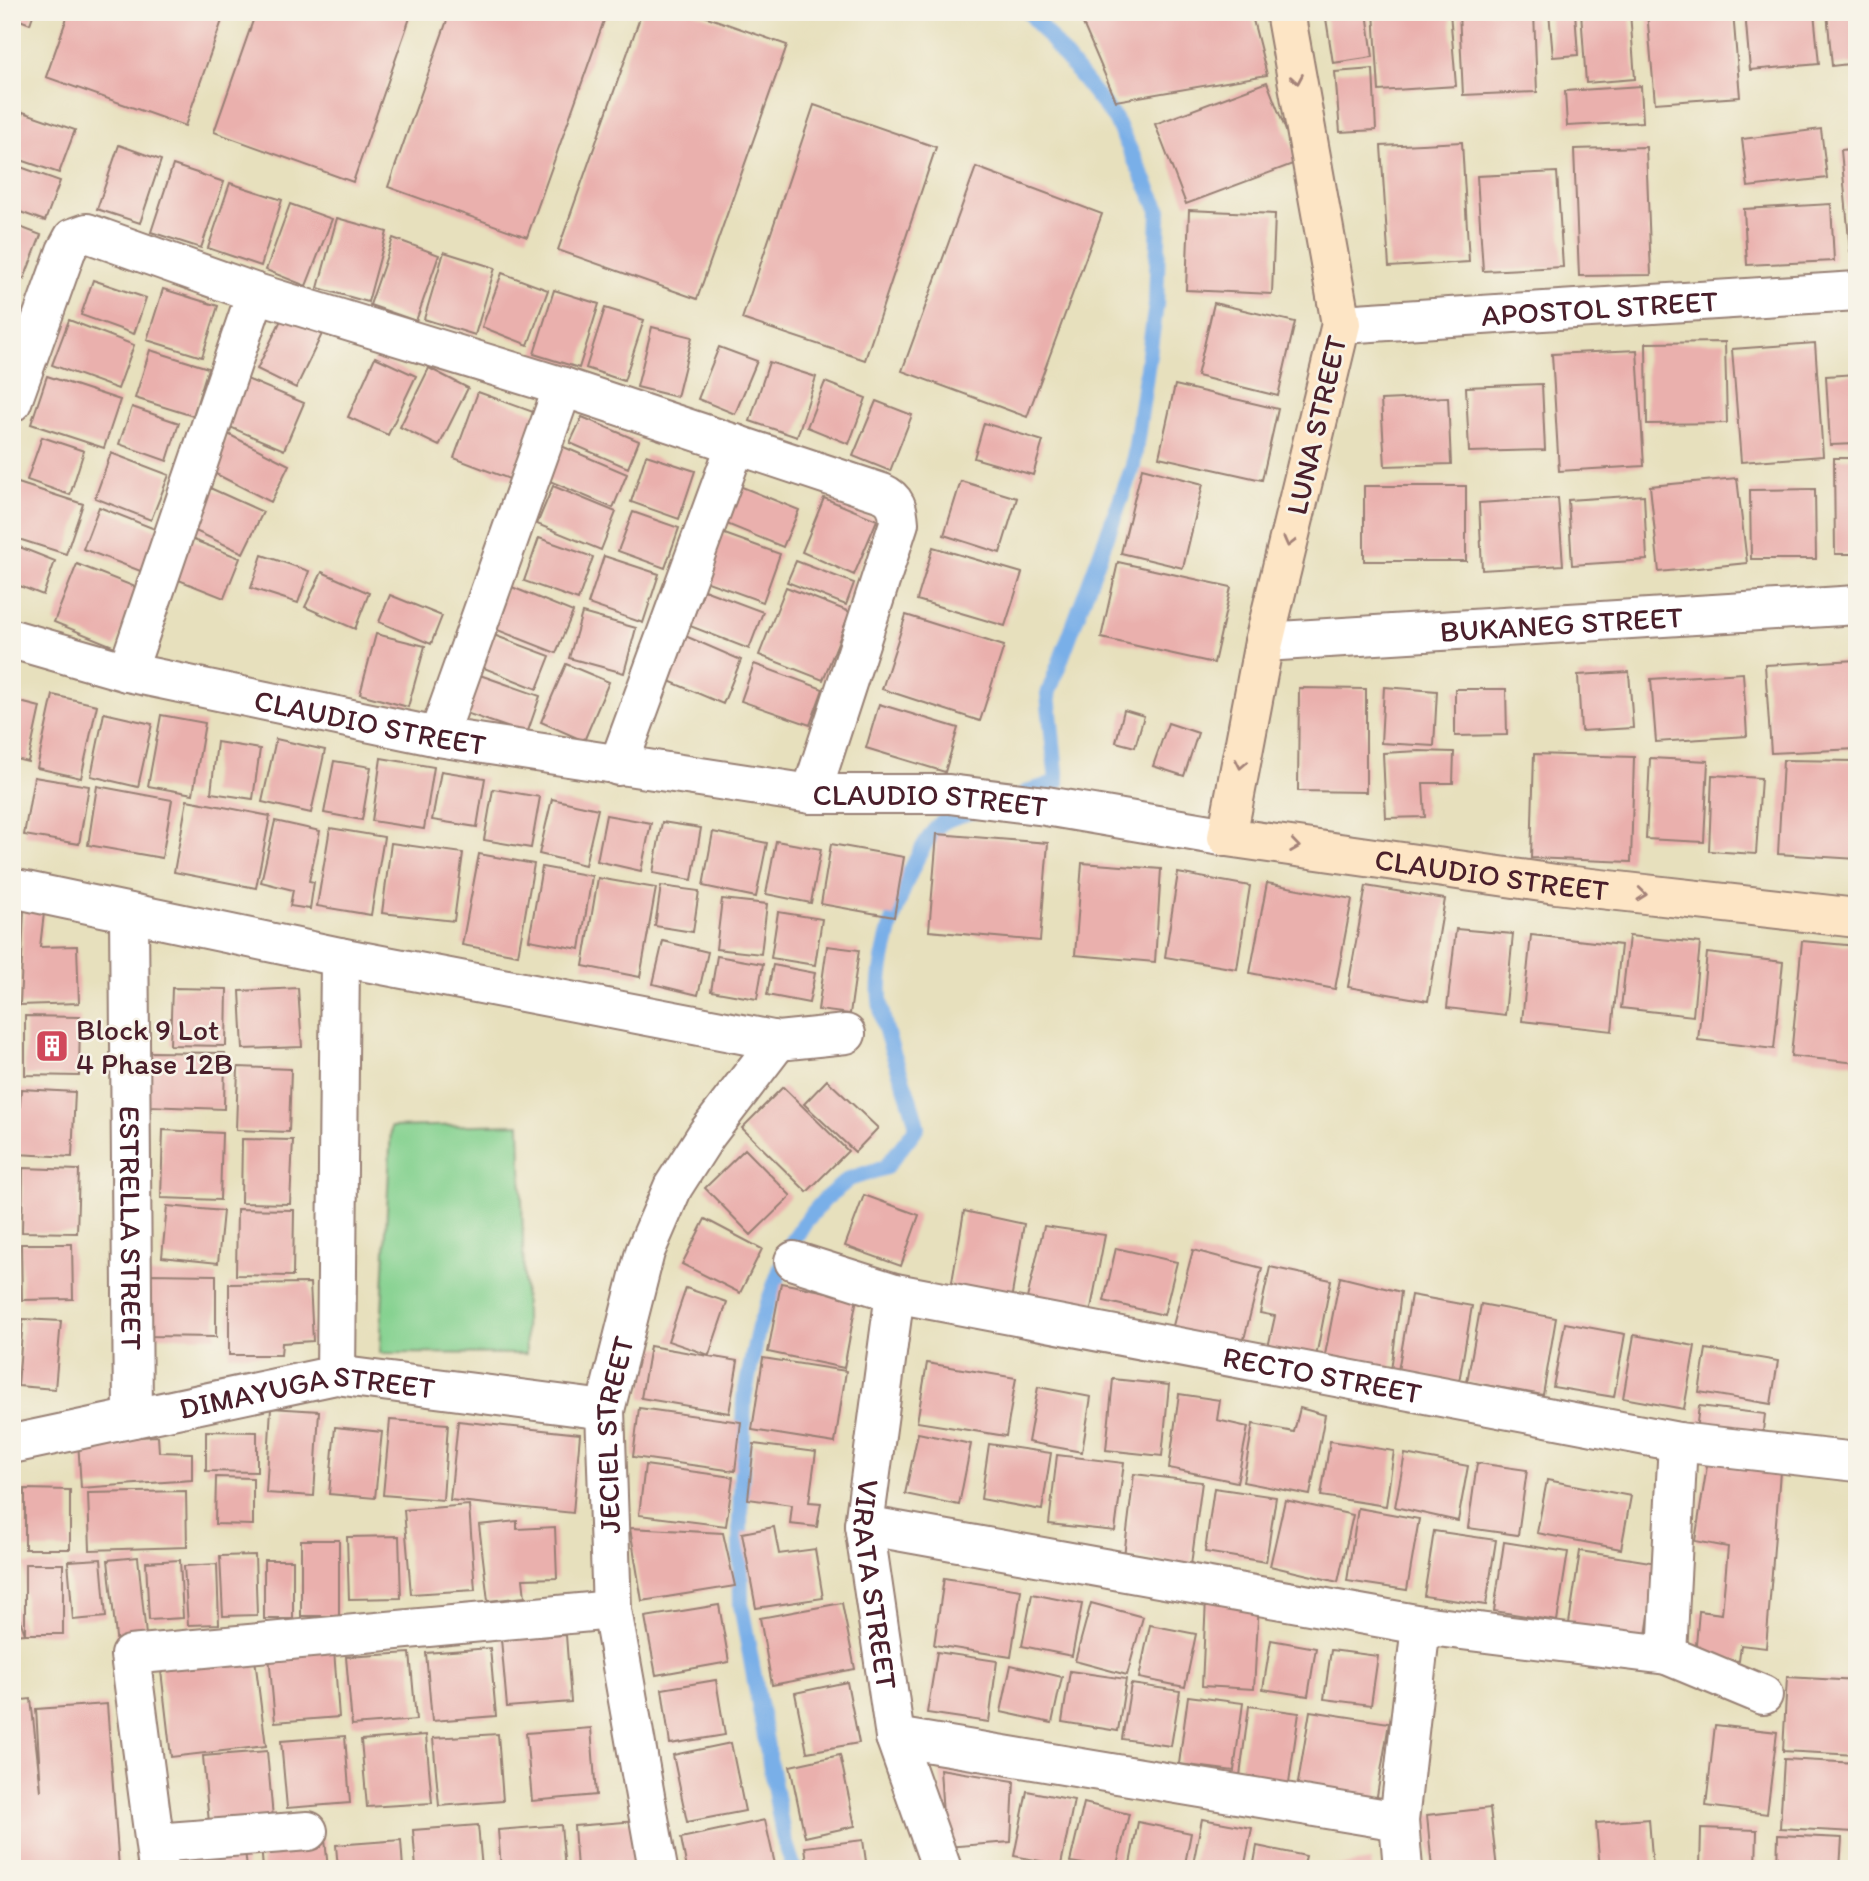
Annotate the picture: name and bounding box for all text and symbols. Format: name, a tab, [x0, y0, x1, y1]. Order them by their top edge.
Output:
one-way arrow	[1289, 73, 1304, 85]
street label: APOSTOL STREET	[1480, 281, 1719, 334]
street label: LUNA STREET	[1277, 332, 1355, 518]
one-way arrow	[1282, 536, 1297, 548]
street label: BUKANEG STREET	[1439, 597, 1684, 649]
street label: CLAUDIO STREET	[251, 681, 489, 763]
one-way arrow	[1234, 758, 1249, 770]
street label: CLAUDIO STREET	[813, 775, 1050, 825]
one-way arrow	[1289, 839, 1301, 854]
street label: CLAUDIO STREET	[1372, 840, 1611, 908]
one-way arrow	[1636, 886, 1647, 901]
place label: Block 9 Lot 4 Phase 12B	[76, 1011, 233, 1082]
building icon: Block 9 Lot 4 Phase 12B	[33, 1027, 71, 1065]
street label: ESTRELLA STREET	[112, 1106, 151, 1350]
street label: JECIEL STREET	[586, 1332, 641, 1534]
street label: RECTO STREET	[1220, 1337, 1425, 1411]
street label: DIMAYUGA STREET	[175, 1356, 437, 1426]
street label: VIRATA STREET	[845, 1477, 906, 1692]

